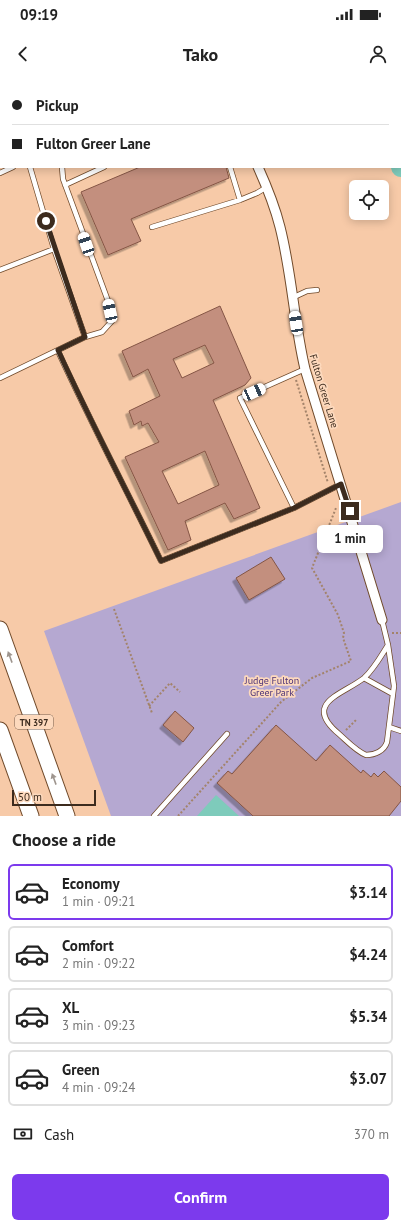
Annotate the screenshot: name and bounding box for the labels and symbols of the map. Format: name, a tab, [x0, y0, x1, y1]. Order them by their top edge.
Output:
route start	[37, 212, 55, 230]
car	[76, 231, 96, 257]
car	[102, 298, 118, 324]
car	[288, 310, 304, 336]
street label: Fulton Greer Lane	[307, 353, 341, 429]
car	[241, 382, 267, 402]
route end	[341, 502, 359, 520]
callout: 1 min	[317, 525, 383, 553]
one-way arrow	[7, 650, 13, 662]
park label: Judge Fulton Greer Park	[244, 674, 299, 699]
road number: TN 397	[15, 715, 53, 729]
one-way arrow	[51, 773, 57, 785]
scale bar	[12, 788, 96, 807]

